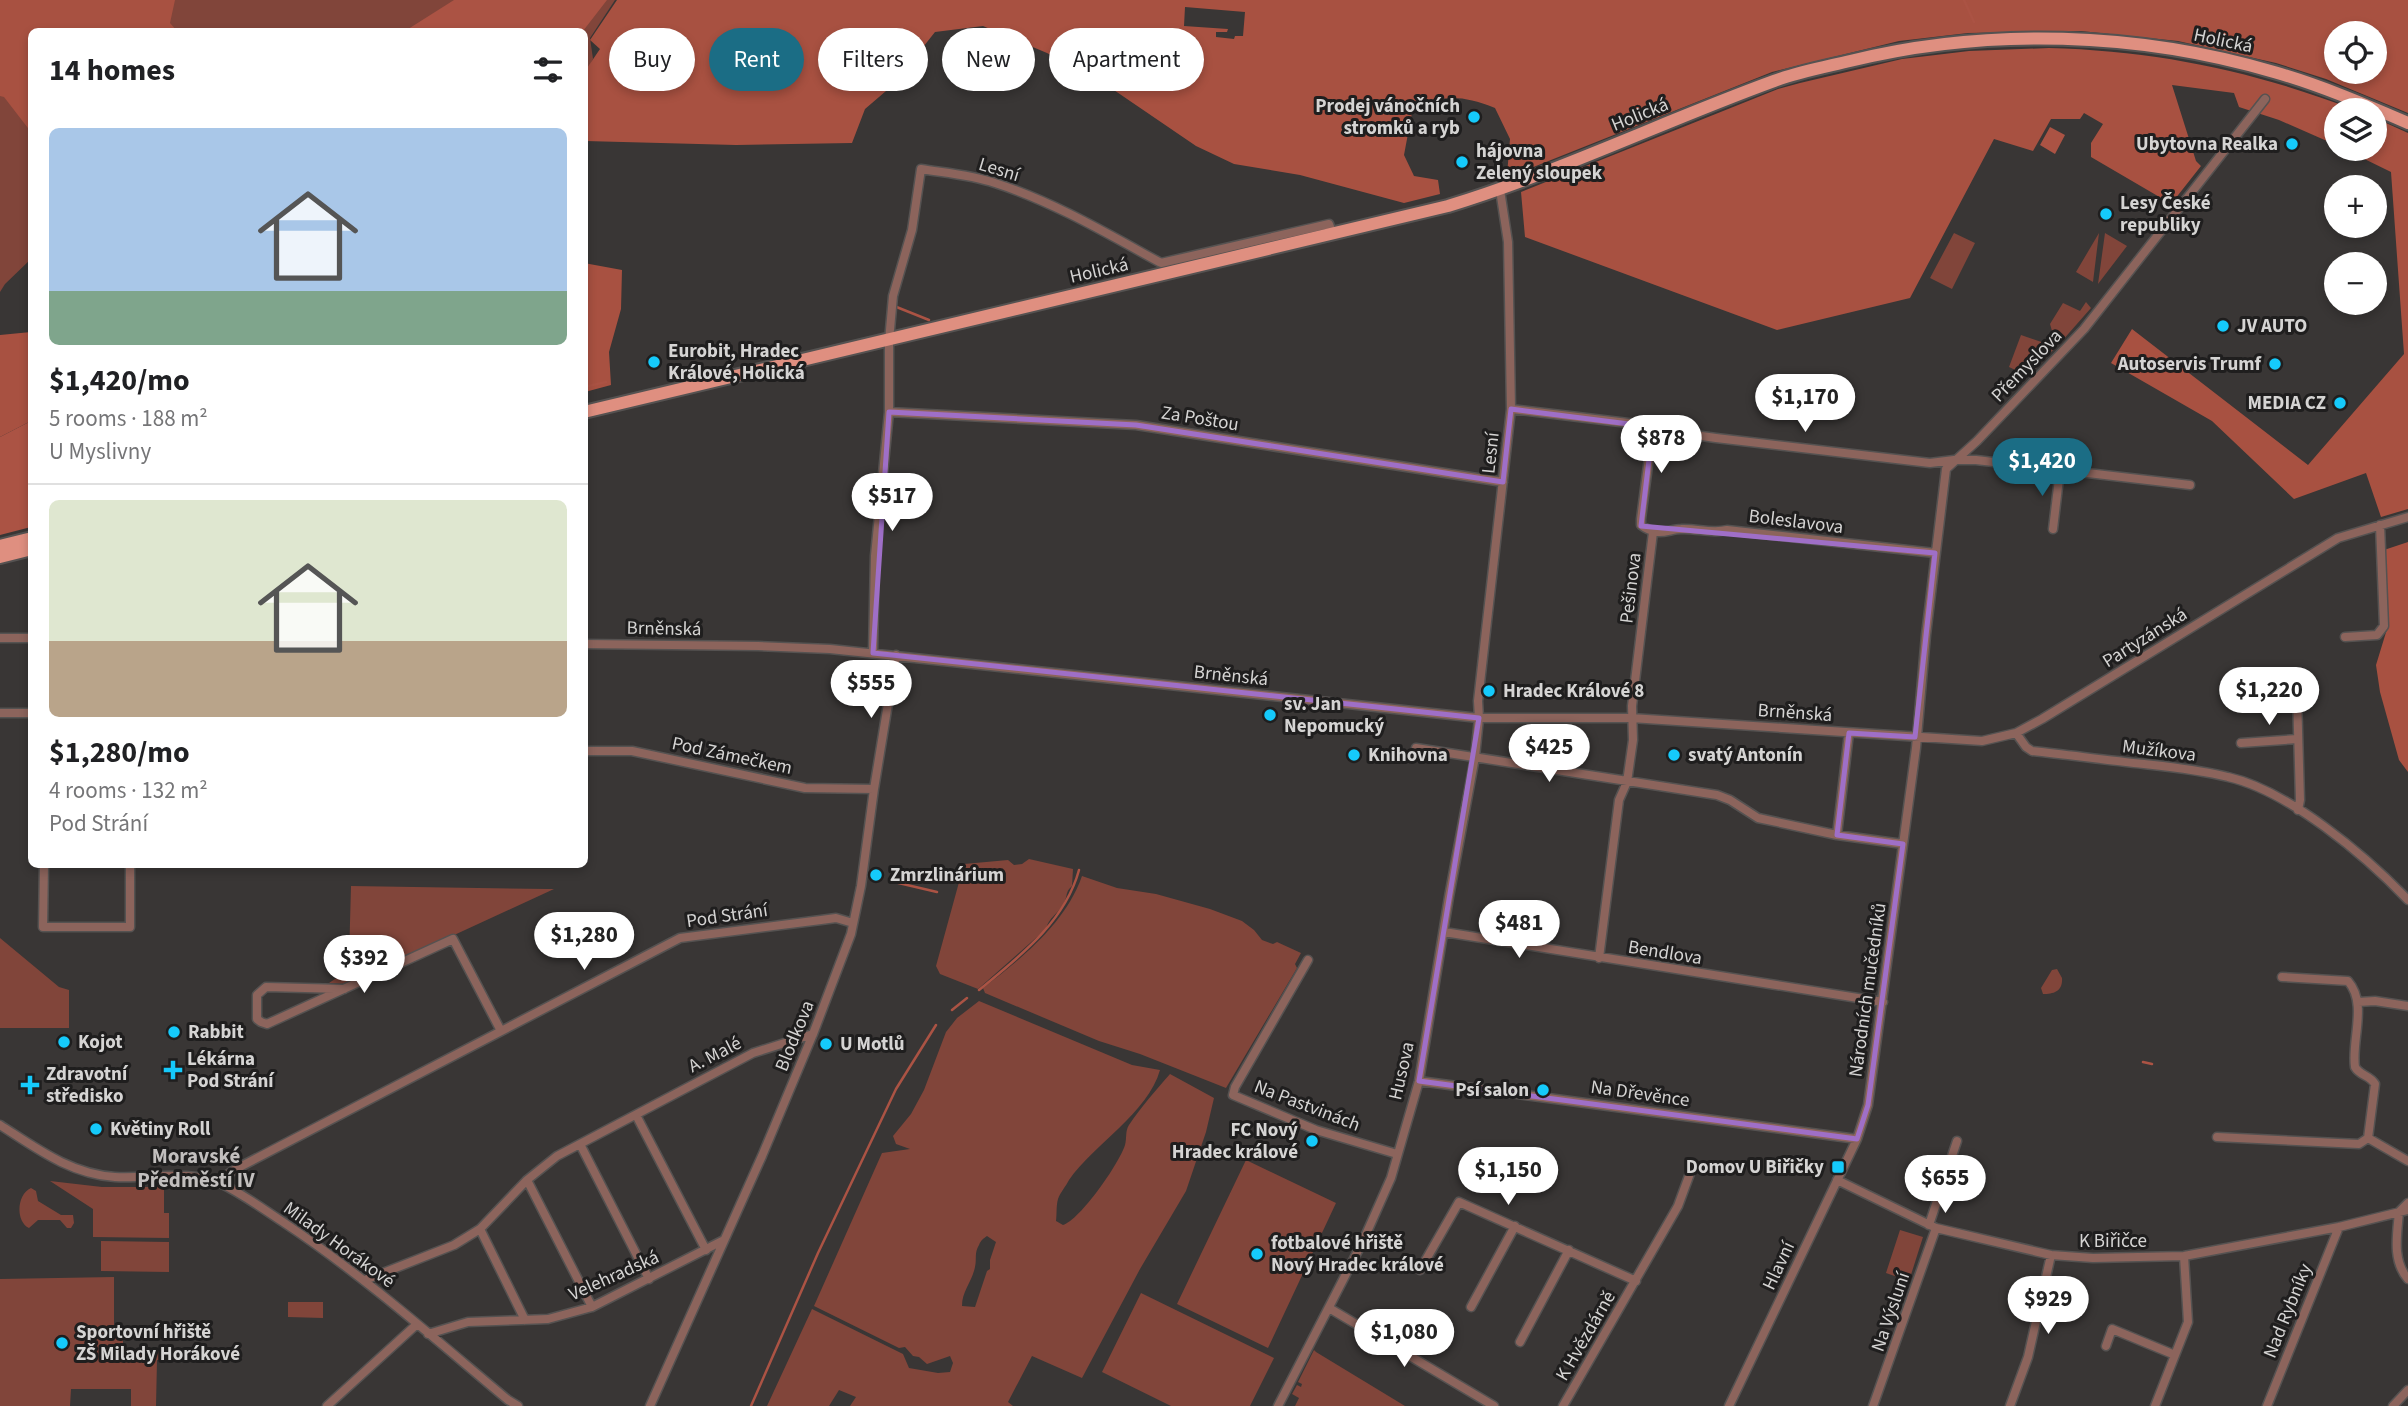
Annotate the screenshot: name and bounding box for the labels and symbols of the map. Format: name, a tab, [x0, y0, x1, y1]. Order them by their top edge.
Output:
street label: Holická	[2191, 22, 2255, 60]
street label: Holická	[1607, 91, 1673, 139]
place label: Prodej vánočních stromků a ryb	[1315, 93, 1460, 142]
marker: Prodej vánočních stromků a ryb	[1466, 109, 1482, 125]
place label: Ubytovna Realka	[2136, 131, 2278, 158]
marker: Ubytovna Realka	[2284, 136, 2300, 152]
place label: hájovna Zelený sloupek	[1476, 138, 1603, 187]
street label: Lesní	[975, 151, 1024, 189]
marker: hájovna Zelený sloupek	[1454, 154, 1470, 170]
place label: Lesy České republiky	[2120, 190, 2211, 239]
marker: Lesy České republiky	[2098, 206, 2114, 222]
street label: Holická	[1067, 251, 1131, 291]
place label: JV AUTO	[2237, 313, 2307, 340]
marker: JV AUTO	[2215, 318, 2231, 334]
street label: Přemyslova	[1985, 323, 2069, 409]
place label: Eurobit, Hradec Králové, Holická	[668, 338, 805, 387]
place label: Autoservis Trumf	[2117, 351, 2263, 378]
marker: Eurobit, Hradec Králové, Holická	[646, 354, 662, 370]
marker: Autoservis Trumf	[2267, 356, 2283, 372]
pin: $1,170	[1748, 374, 1862, 434]
place label: MEDIA CZ	[2247, 390, 2326, 417]
marker: MEDIA CZ	[2332, 395, 2348, 411]
street label: Za Poštou	[1159, 400, 1241, 438]
pin: $878	[1620, 416, 1702, 475]
street label: Lesní	[1475, 430, 1507, 475]
pin: $1,420	[1985, 438, 2099, 498]
pin: $517	[851, 474, 933, 533]
street label: Boleslavova	[1747, 503, 1845, 541]
street label: Pešinova	[1613, 551, 1649, 625]
street label: Partyzánská	[2097, 601, 2193, 675]
street label: Brněnská	[626, 615, 702, 643]
street label: Brněnská	[1192, 659, 1270, 693]
pin: $555	[830, 660, 912, 720]
pin: $1,220	[2212, 668, 2326, 727]
place label: Hradec Králové 8	[1503, 678, 1644, 705]
marker: Hradec Králové 8	[1481, 683, 1497, 699]
place label: sv. Jan Nepomucký	[1284, 691, 1384, 740]
street label: Brněnská	[1757, 697, 1833, 729]
marker: sv. Jan Nepomucký	[1262, 707, 1278, 723]
pin: $425	[1508, 724, 1590, 784]
street label: Pod Zámečkem	[669, 730, 795, 782]
street label: Mužíkova	[2120, 733, 2198, 769]
place label: Knihovna	[1368, 742, 1448, 769]
place label: svatý Antonín	[1688, 742, 1803, 769]
marker: Knihovna	[1346, 747, 1362, 763]
marker: svatý Antonín	[1666, 747, 1682, 763]
place label: Zmrzlinárium	[890, 862, 1004, 889]
marker: Zmrzlinárium	[868, 867, 884, 883]
street label: Pod Strání	[685, 897, 771, 935]
pin: $481	[1478, 900, 1560, 960]
street label: Národních mučedníků	[1842, 901, 1894, 1079]
pin: $1,280	[527, 912, 641, 972]
street label: Bendlova	[1626, 934, 1704, 972]
pin: $392	[323, 936, 405, 995]
street label: Blodkova	[769, 997, 821, 1075]
place label: Rabbit	[188, 1019, 244, 1046]
marker: Rabbit	[166, 1024, 182, 1040]
place label: Kojot	[78, 1029, 123, 1056]
street label: A. Malé	[684, 1030, 746, 1080]
place label: U Motlů	[840, 1031, 904, 1058]
marker: Kojot	[56, 1034, 72, 1050]
marker: U Motlů	[818, 1036, 834, 1052]
street label: Husova	[1382, 1039, 1422, 1103]
place label: Lékárna Pod Strání	[187, 1046, 275, 1095]
place label: Zdravotní středisko	[46, 1061, 129, 1110]
marker: Lékárna Pod Strání	[165, 1062, 181, 1078]
street label: Na Pastvinách	[1250, 1073, 1364, 1139]
street label: Na Dřevěnce	[1589, 1074, 1691, 1114]
marker: Zdravotní středisko	[20, 1075, 40, 1095]
place label: Psí salon	[1455, 1077, 1529, 1104]
marker: Psí salon	[1535, 1082, 1551, 1098]
place label: Květiny Roll	[110, 1116, 211, 1143]
place label: FC Nový Hradec králové	[1172, 1117, 1298, 1166]
marker: Květiny Roll	[88, 1121, 104, 1137]
marker: FC Nový Hradec králové	[1304, 1133, 1320, 1149]
district label: Moravské Předměstí IV	[137, 1141, 255, 1195]
pin: $1,150	[1451, 1148, 1565, 1207]
place label: Domov U Biřičky	[1686, 1154, 1824, 1181]
pin: $655	[1904, 1156, 1986, 1215]
marker: Domov U Biřičky	[1830, 1159, 1846, 1175]
street label: Milady Horákové	[278, 1195, 400, 1295]
street label: K Biřičce	[2079, 1228, 2147, 1255]
place label: fotbalové hřiště Nový Hradec králové	[1271, 1230, 1444, 1279]
street label: Hlavní	[1756, 1236, 1803, 1295]
street label: Velehradská	[564, 1244, 664, 1308]
marker: fotbalové hřiště Nový Hradec králové	[1249, 1246, 1265, 1262]
street label: Nad Rybníky	[2257, 1260, 2319, 1362]
street label: Na Výsluní	[1865, 1267, 1918, 1355]
pin: $929	[2007, 1276, 2089, 1336]
street label: K Hvězdárně	[1549, 1286, 1623, 1386]
pin: $1,080	[1347, 1310, 1461, 1369]
place label: Sportovní hřiště ZŠ Milady Horákové	[76, 1319, 240, 1368]
marker: Sportovní hřiště ZŠ Milady Horákové	[54, 1335, 70, 1351]

